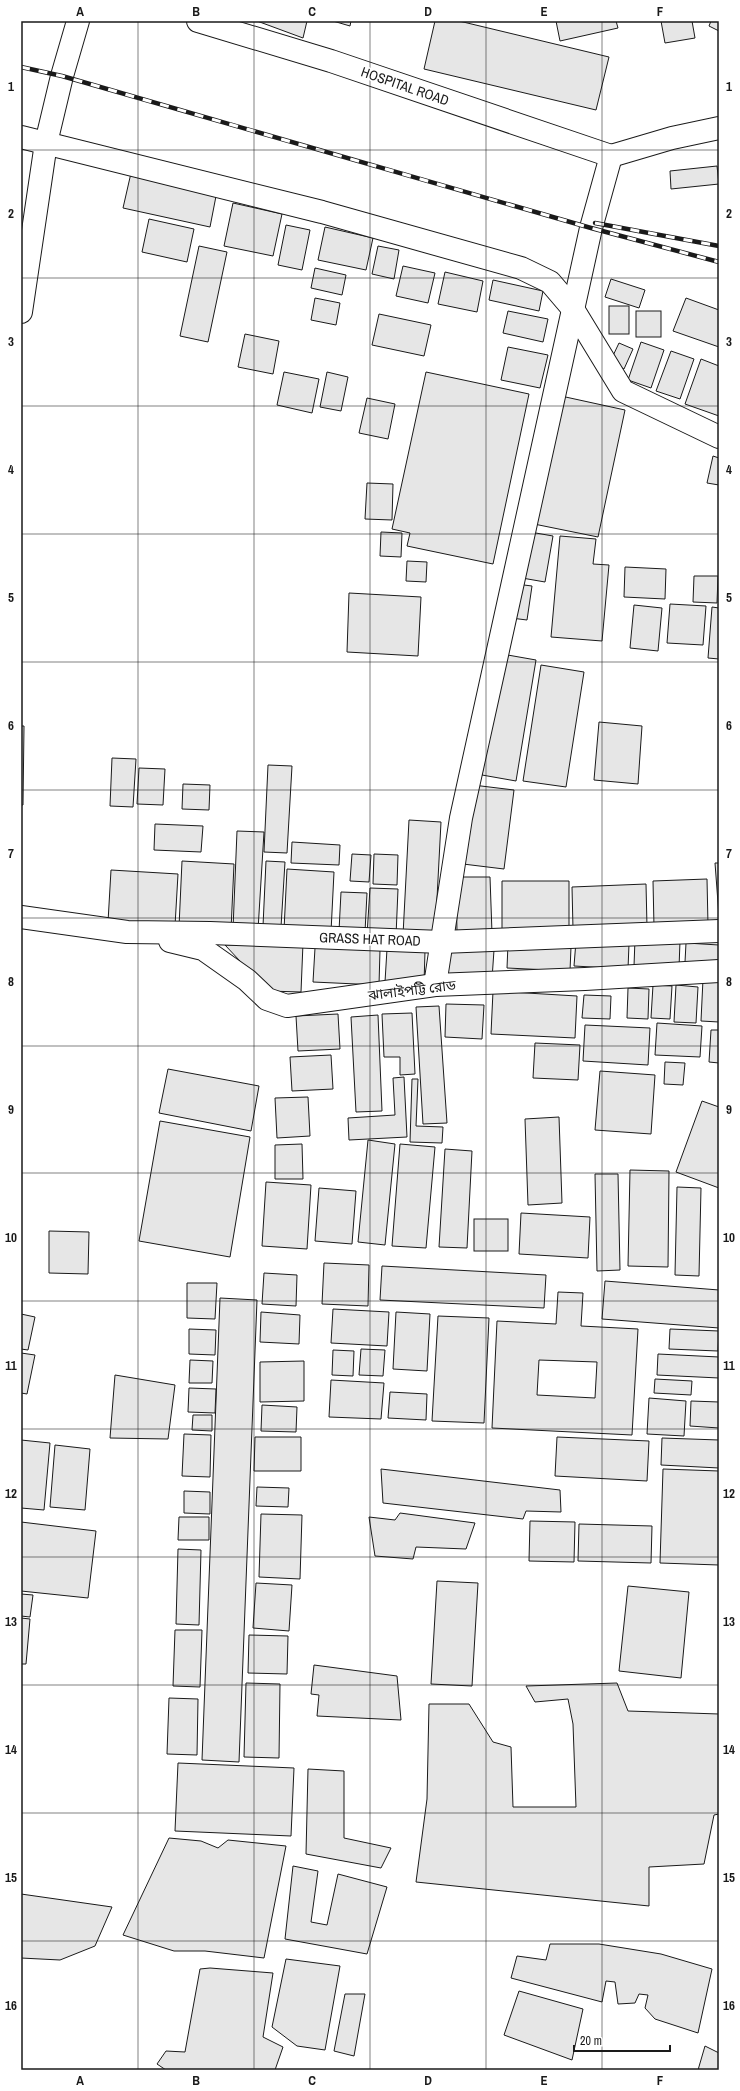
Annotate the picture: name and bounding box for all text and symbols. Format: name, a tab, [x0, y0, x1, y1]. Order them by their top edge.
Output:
text: A	[76, 3, 84, 20]
text: B	[192, 3, 200, 20]
text: C	[308, 3, 316, 20]
text: D	[424, 3, 432, 20]
text: E	[540, 3, 548, 20]
text: F	[657, 3, 664, 20]
street label: HOSPITAL ROAD	[359, 63, 451, 109]
text: 1	[8, 78, 14, 95]
text: 1	[726, 78, 732, 95]
text: 2	[8, 205, 14, 222]
text: 2	[726, 205, 732, 222]
text: 3	[8, 333, 14, 350]
text: 3	[726, 333, 732, 350]
text: 4	[8, 461, 14, 478]
text: 4	[726, 461, 732, 478]
text: 5	[8, 589, 14, 606]
text: 5	[726, 589, 732, 606]
text: 6	[8, 717, 14, 734]
text: 6	[726, 717, 732, 734]
text: 7	[8, 845, 14, 862]
text: 7	[726, 845, 732, 862]
street label: GRASS HAT ROAD	[319, 928, 421, 950]
text: 8	[8, 973, 14, 990]
text: 8	[726, 973, 732, 990]
street label: ঝালাইপট্টি রোড	[366, 976, 458, 1004]
text: 9	[8, 1101, 14, 1118]
text: 9	[726, 1101, 732, 1118]
text: 10	[5, 1229, 17, 1246]
text: 10	[723, 1229, 735, 1246]
text: 11	[5, 1357, 17, 1374]
text: 11	[723, 1357, 735, 1374]
text: 12	[5, 1485, 17, 1502]
text: 12	[723, 1485, 735, 1502]
text: 13	[5, 1613, 17, 1630]
text: 13	[723, 1613, 735, 1630]
text: 14	[5, 1741, 17, 1758]
text: 14	[723, 1741, 735, 1758]
text: 15	[5, 1869, 17, 1886]
text: 15	[723, 1869, 735, 1886]
text: 16	[5, 1997, 17, 2014]
text: 16	[723, 1997, 735, 2014]
scale bar	[574, 2027, 670, 2053]
text: 20 m	[580, 2033, 602, 2049]
text: A	[76, 2072, 84, 2089]
text: B	[192, 2072, 200, 2089]
text: C	[308, 2072, 316, 2089]
text: D	[424, 2072, 432, 2089]
text: E	[540, 2072, 548, 2089]
text: F	[657, 2072, 664, 2089]

